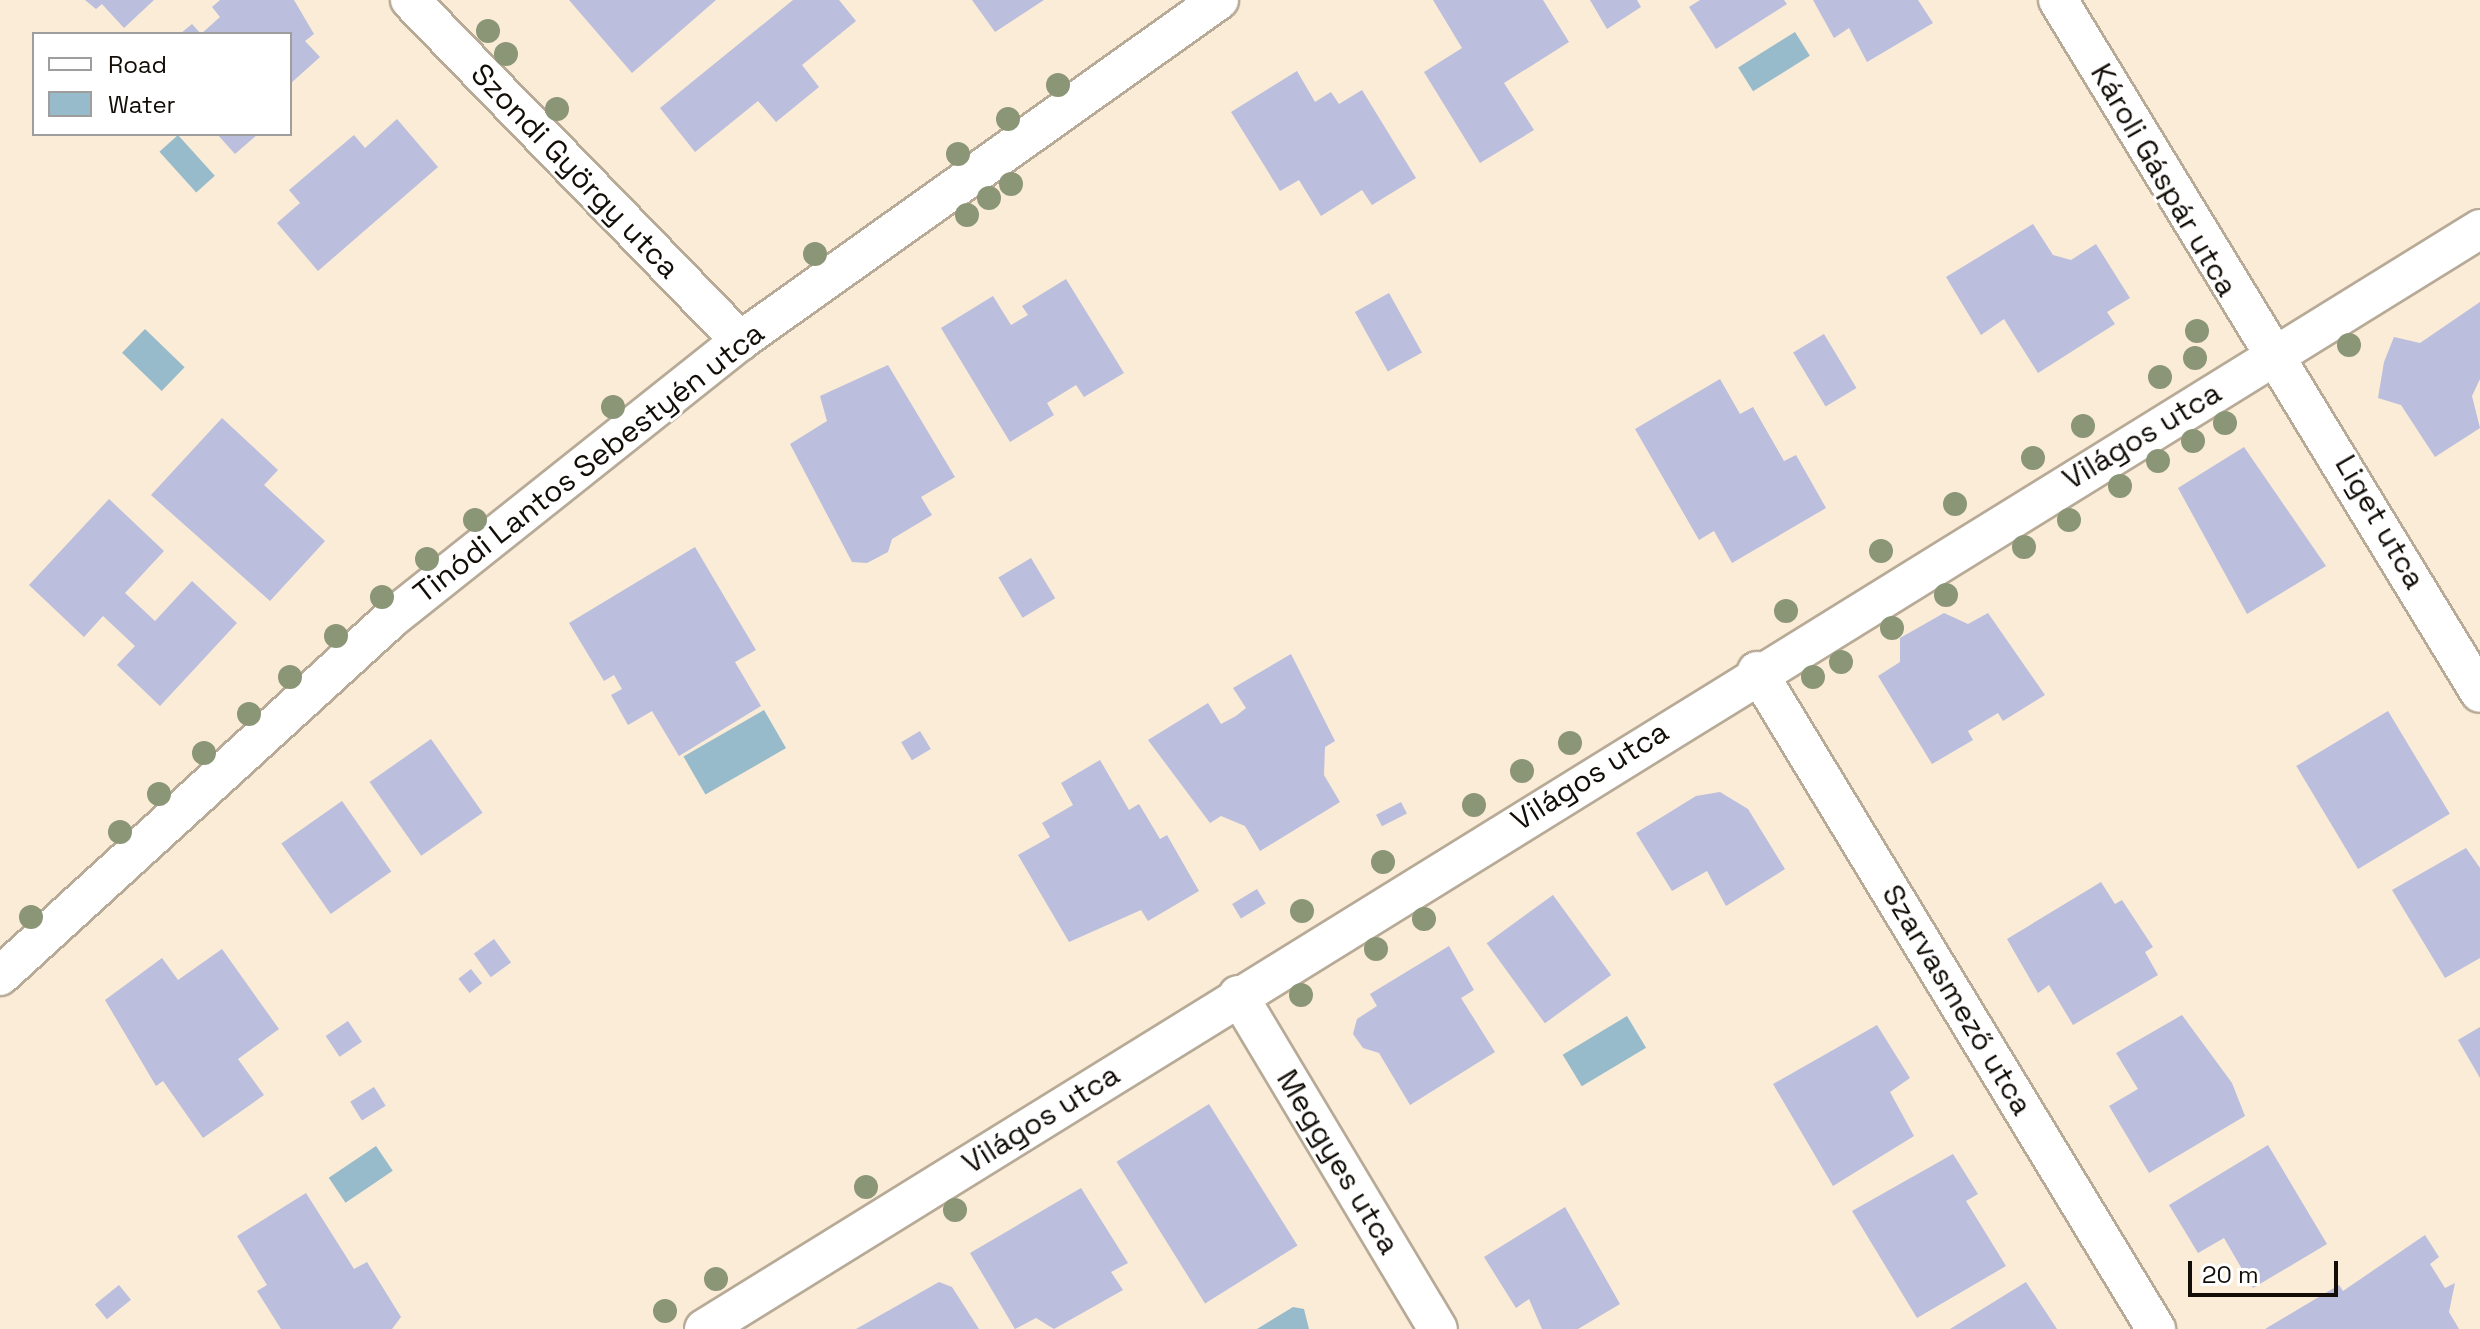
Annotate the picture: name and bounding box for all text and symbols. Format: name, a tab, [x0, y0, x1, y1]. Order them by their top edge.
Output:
legend	[32, 32, 292, 136]
text: Road	[108, 49, 167, 80]
street label: Szondi György utca	[463, 56, 687, 286]
street label: Károli Gáspár utca	[2083, 57, 2245, 303]
text: Water	[108, 89, 176, 120]
street label: Tinódi Lantos Sebestyén utca	[407, 315, 771, 611]
street label: Világos utca	[2056, 375, 2228, 497]
street label: Liget utca	[2327, 449, 2433, 595]
street label: Világos utca	[1505, 714, 1675, 838]
street label: Szarvasmező utca	[1874, 878, 2040, 1122]
street label: Világos utca	[956, 1057, 1126, 1181]
street label: Meggyes utca	[1269, 1063, 1407, 1261]
scale bar	[2192, 1245, 2342, 1295]
text: 20 m	[2202, 1259, 2259, 1290]

